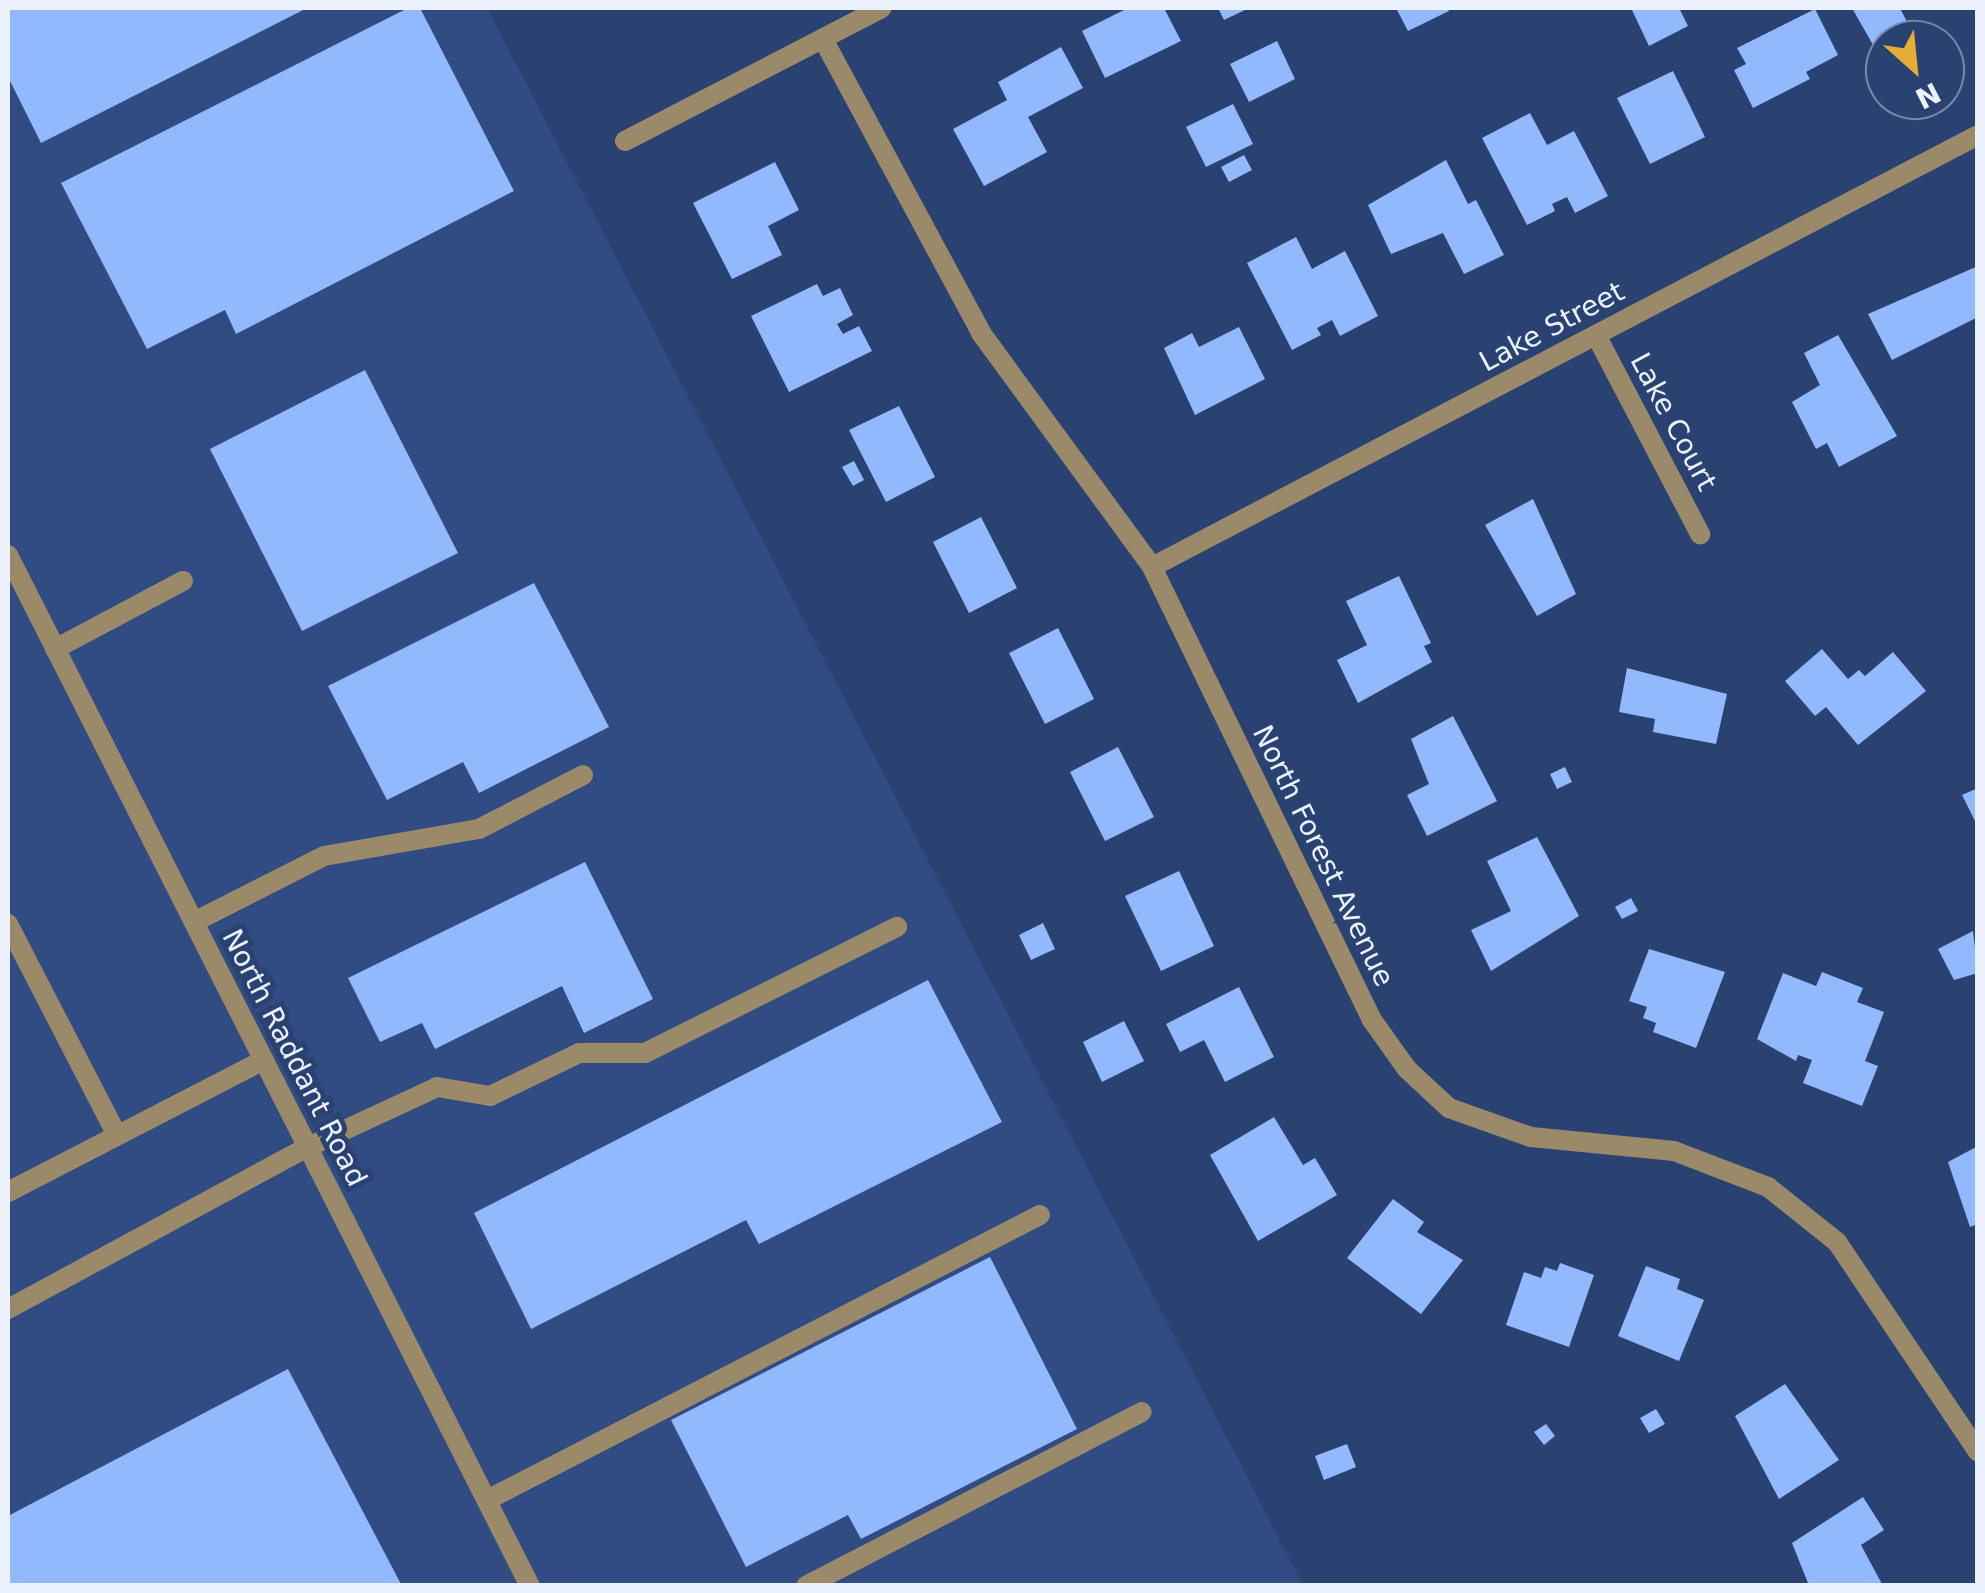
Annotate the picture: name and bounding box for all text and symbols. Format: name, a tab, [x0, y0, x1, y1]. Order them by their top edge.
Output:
north arrow	[1865, 20, 1965, 120]
text: N	[1910, 75, 1946, 115]
street label: Lake Street	[1474, 275, 1630, 379]
street label: Lake Court	[1623, 347, 1723, 497]
street label: North Forest Avenue	[1245, 720, 1401, 992]
street label: North Raddant Road	[215, 924, 373, 1192]

